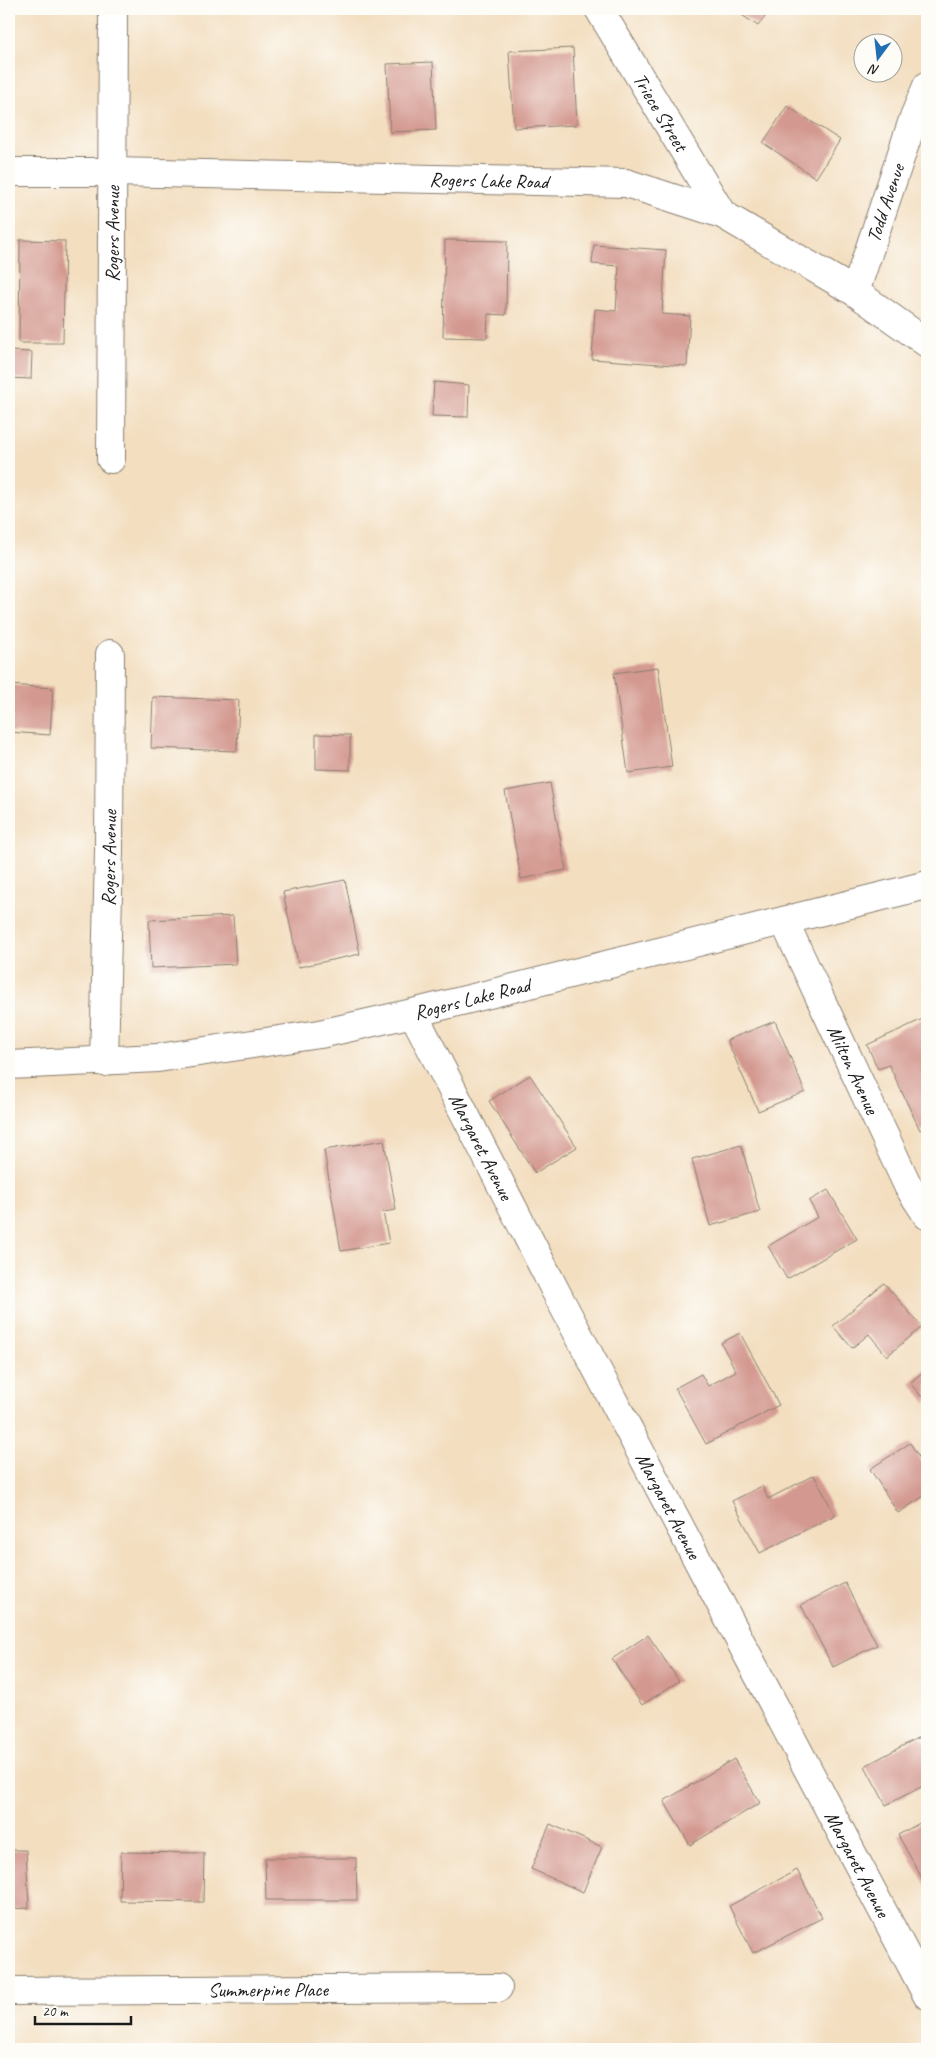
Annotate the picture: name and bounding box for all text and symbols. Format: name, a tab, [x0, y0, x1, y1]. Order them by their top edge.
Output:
north arrow	[854, 32, 904, 82]
text: N	[866, 60, 881, 79]
street label: Triece Street	[627, 69, 695, 158]
street label: Todd Avenue	[861, 159, 911, 246]
street label: Rogers Lake Road	[429, 167, 552, 194]
street label: Rogers Avenue	[100, 184, 125, 282]
street label: Rogers Avenue	[96, 808, 122, 906]
street label: Rogers Lake Road	[411, 972, 536, 1025]
street label: Milton Avenue	[822, 1021, 885, 1120]
street label: Margaret Avenue	[443, 1089, 519, 1206]
street label: Margaret Avenue	[630, 1448, 707, 1565]
street label: Margaret Avenue	[819, 1807, 896, 1923]
street label: Summerpine Place	[208, 1977, 330, 2003]
scale bar	[35, 1993, 131, 2025]
text: 20 m	[42, 2002, 69, 2021]

